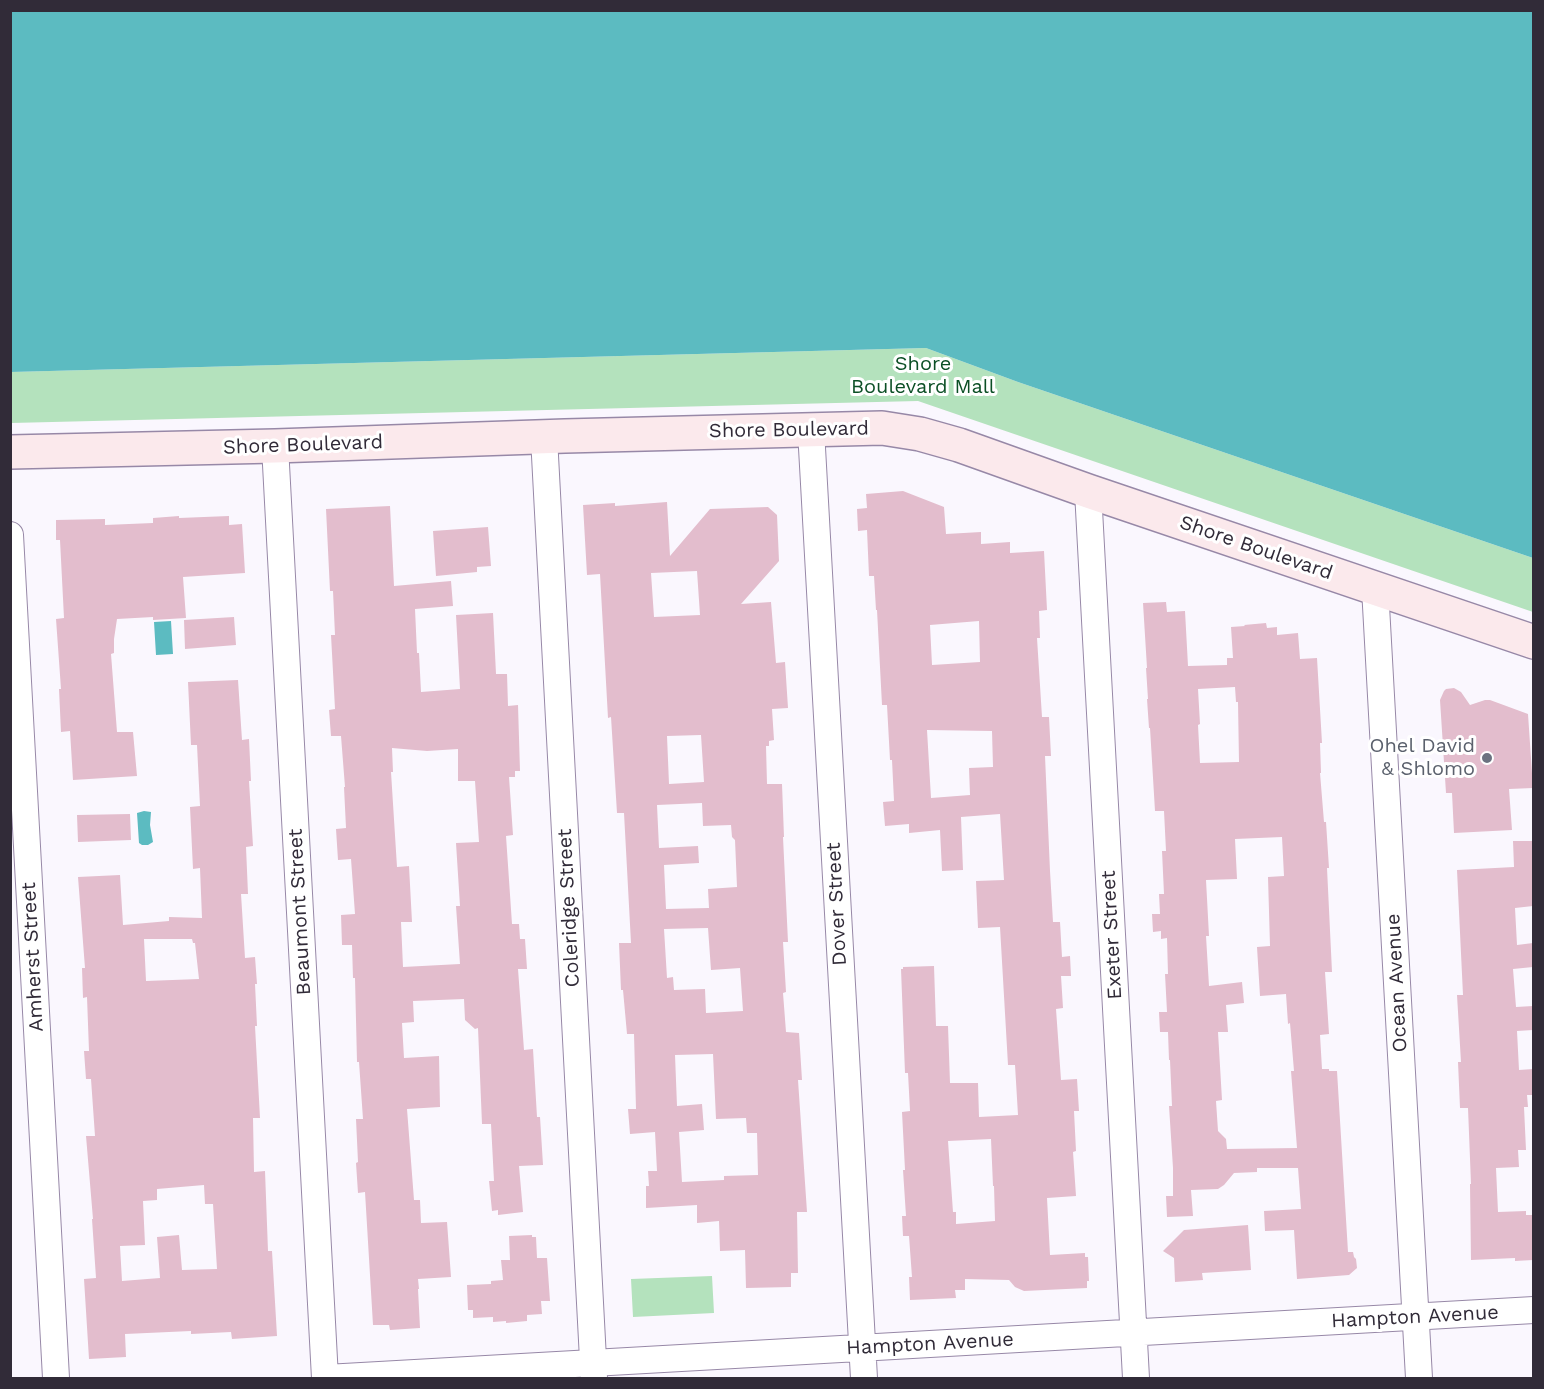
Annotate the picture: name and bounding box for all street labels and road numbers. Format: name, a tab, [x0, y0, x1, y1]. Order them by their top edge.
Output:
street label: Shore Boulevard	[709, 417, 869, 443]
street label: Shore Boulevard	[223, 430, 383, 460]
street label: Shore Boulevard	[1176, 511, 1336, 585]
street label: Beaumont Street	[284, 828, 316, 996]
street label: Coleridge Street	[553, 828, 585, 988]
street label: Dover Street	[822, 842, 852, 966]
street label: Exeter Street	[1097, 870, 1127, 1000]
street label: Amherst Street	[17, 882, 49, 1032]
street label: Ocean Avenue	[1381, 913, 1413, 1053]
street label: Hampton Avenue	[1331, 1301, 1499, 1333]
street label: Hampton Avenue	[846, 1328, 1014, 1360]

